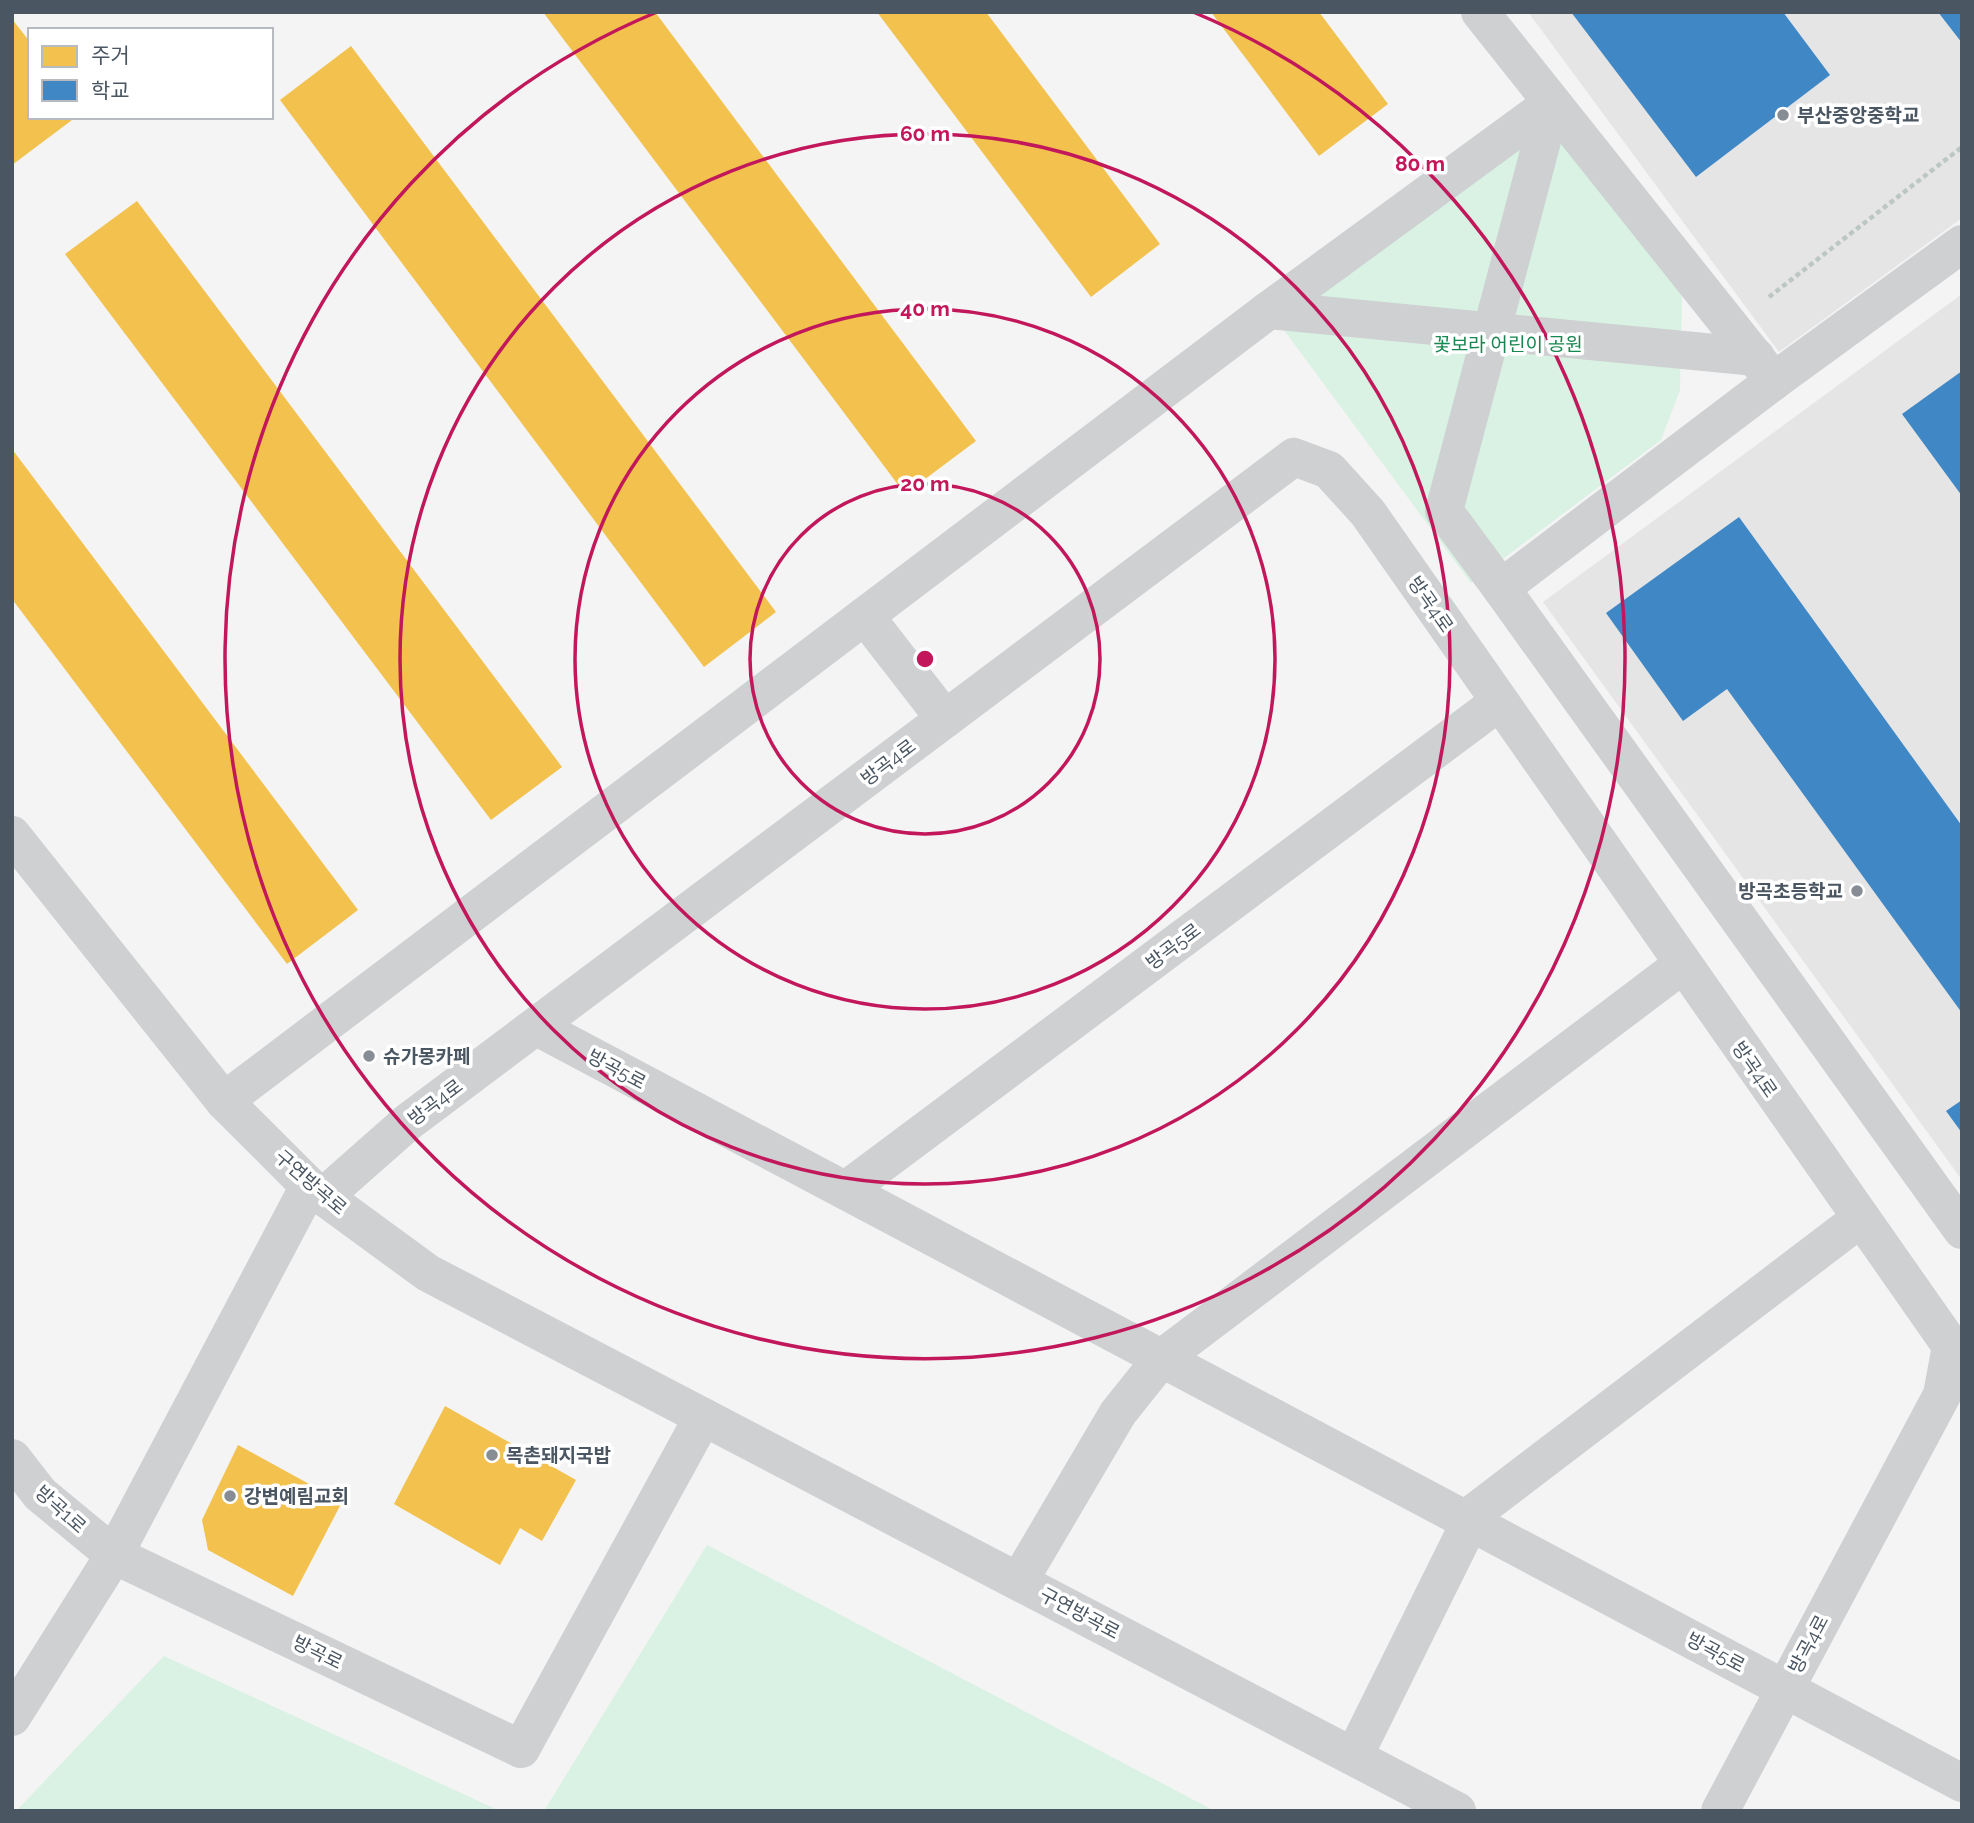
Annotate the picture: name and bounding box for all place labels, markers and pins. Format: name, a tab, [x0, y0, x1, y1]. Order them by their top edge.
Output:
place label: 부산중앙중학교	[1797, 104, 1919, 126]
marker: 부산중앙중학교	[1775, 107, 1791, 123]
centre of rings	[913, 647, 937, 671]
place label: 방곡초등학교	[1738, 880, 1843, 902]
marker: 방곡초등학교	[1849, 883, 1865, 899]
place label: 슈가몽카페	[383, 1045, 470, 1067]
marker: 슈가몽카페	[361, 1048, 377, 1064]
place label: 목촌돼지국밥	[506, 1444, 611, 1466]
marker: 목촌돼지국밥	[484, 1447, 500, 1463]
place label: 강변예림교회	[244, 1485, 349, 1507]
marker: 강변예림교회	[222, 1488, 238, 1504]

